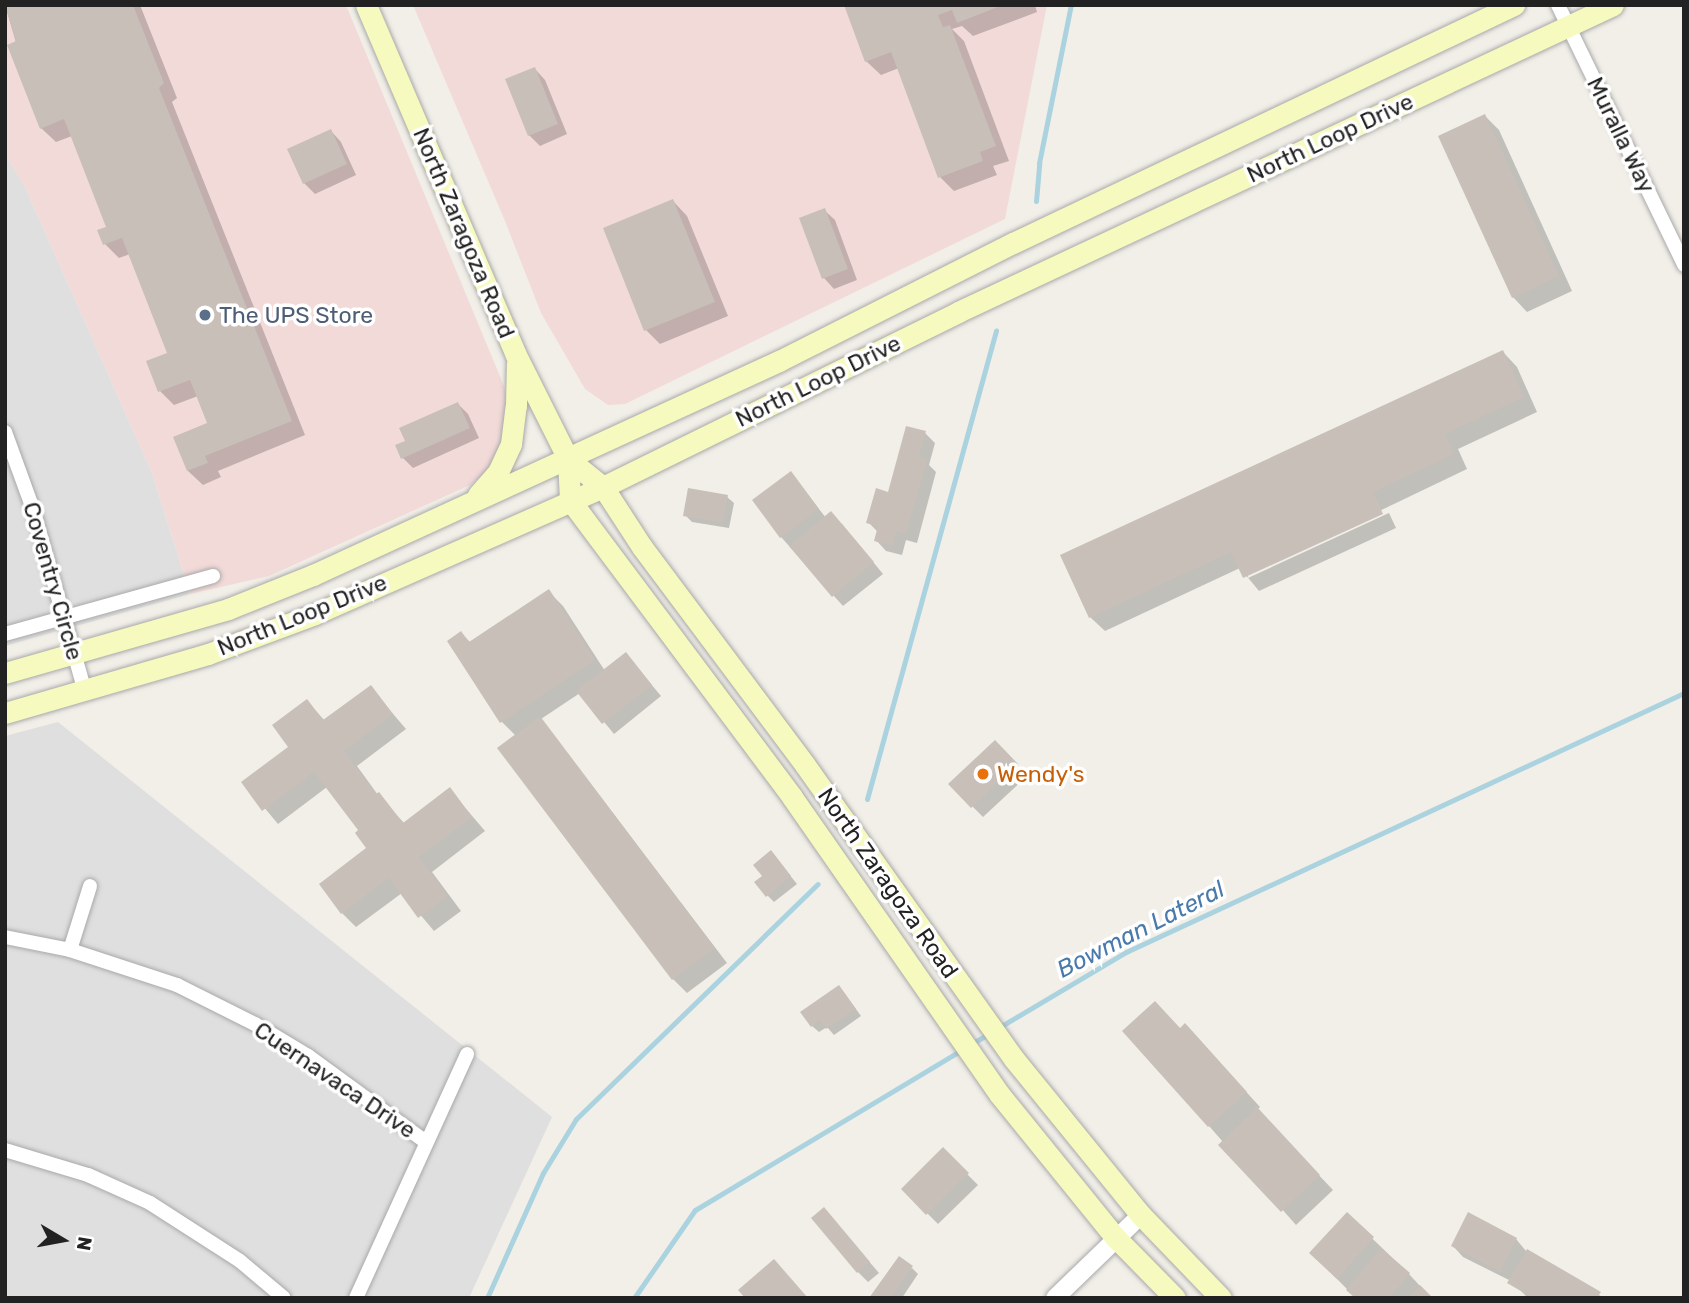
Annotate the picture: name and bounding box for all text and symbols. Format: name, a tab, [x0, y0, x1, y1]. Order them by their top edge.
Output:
street label: Muralla Way	[1581, 72, 1661, 198]
street label: North Loop Drive	[1242, 87, 1418, 189]
street label: North Zaragoza Road	[407, 124, 521, 342]
place label: The UPS Store	[219, 301, 373, 329]
marker: The UPS Store	[197, 307, 213, 323]
street label: North Loop Drive	[731, 329, 905, 433]
street label: Coventry Circle	[17, 499, 89, 663]
street label: North Loop Drive	[213, 568, 391, 662]
place label: Wendy's	[997, 760, 1084, 788]
marker: Wendy's	[975, 766, 991, 782]
street label: North Zaragoza Road	[812, 783, 964, 983]
water label: Bowman Lateral	[1053, 875, 1229, 985]
street label: Cuernavaca Drive	[249, 1016, 421, 1144]
north arrow	[28, 1205, 98, 1275]
text: N	[72, 1235, 97, 1252]

